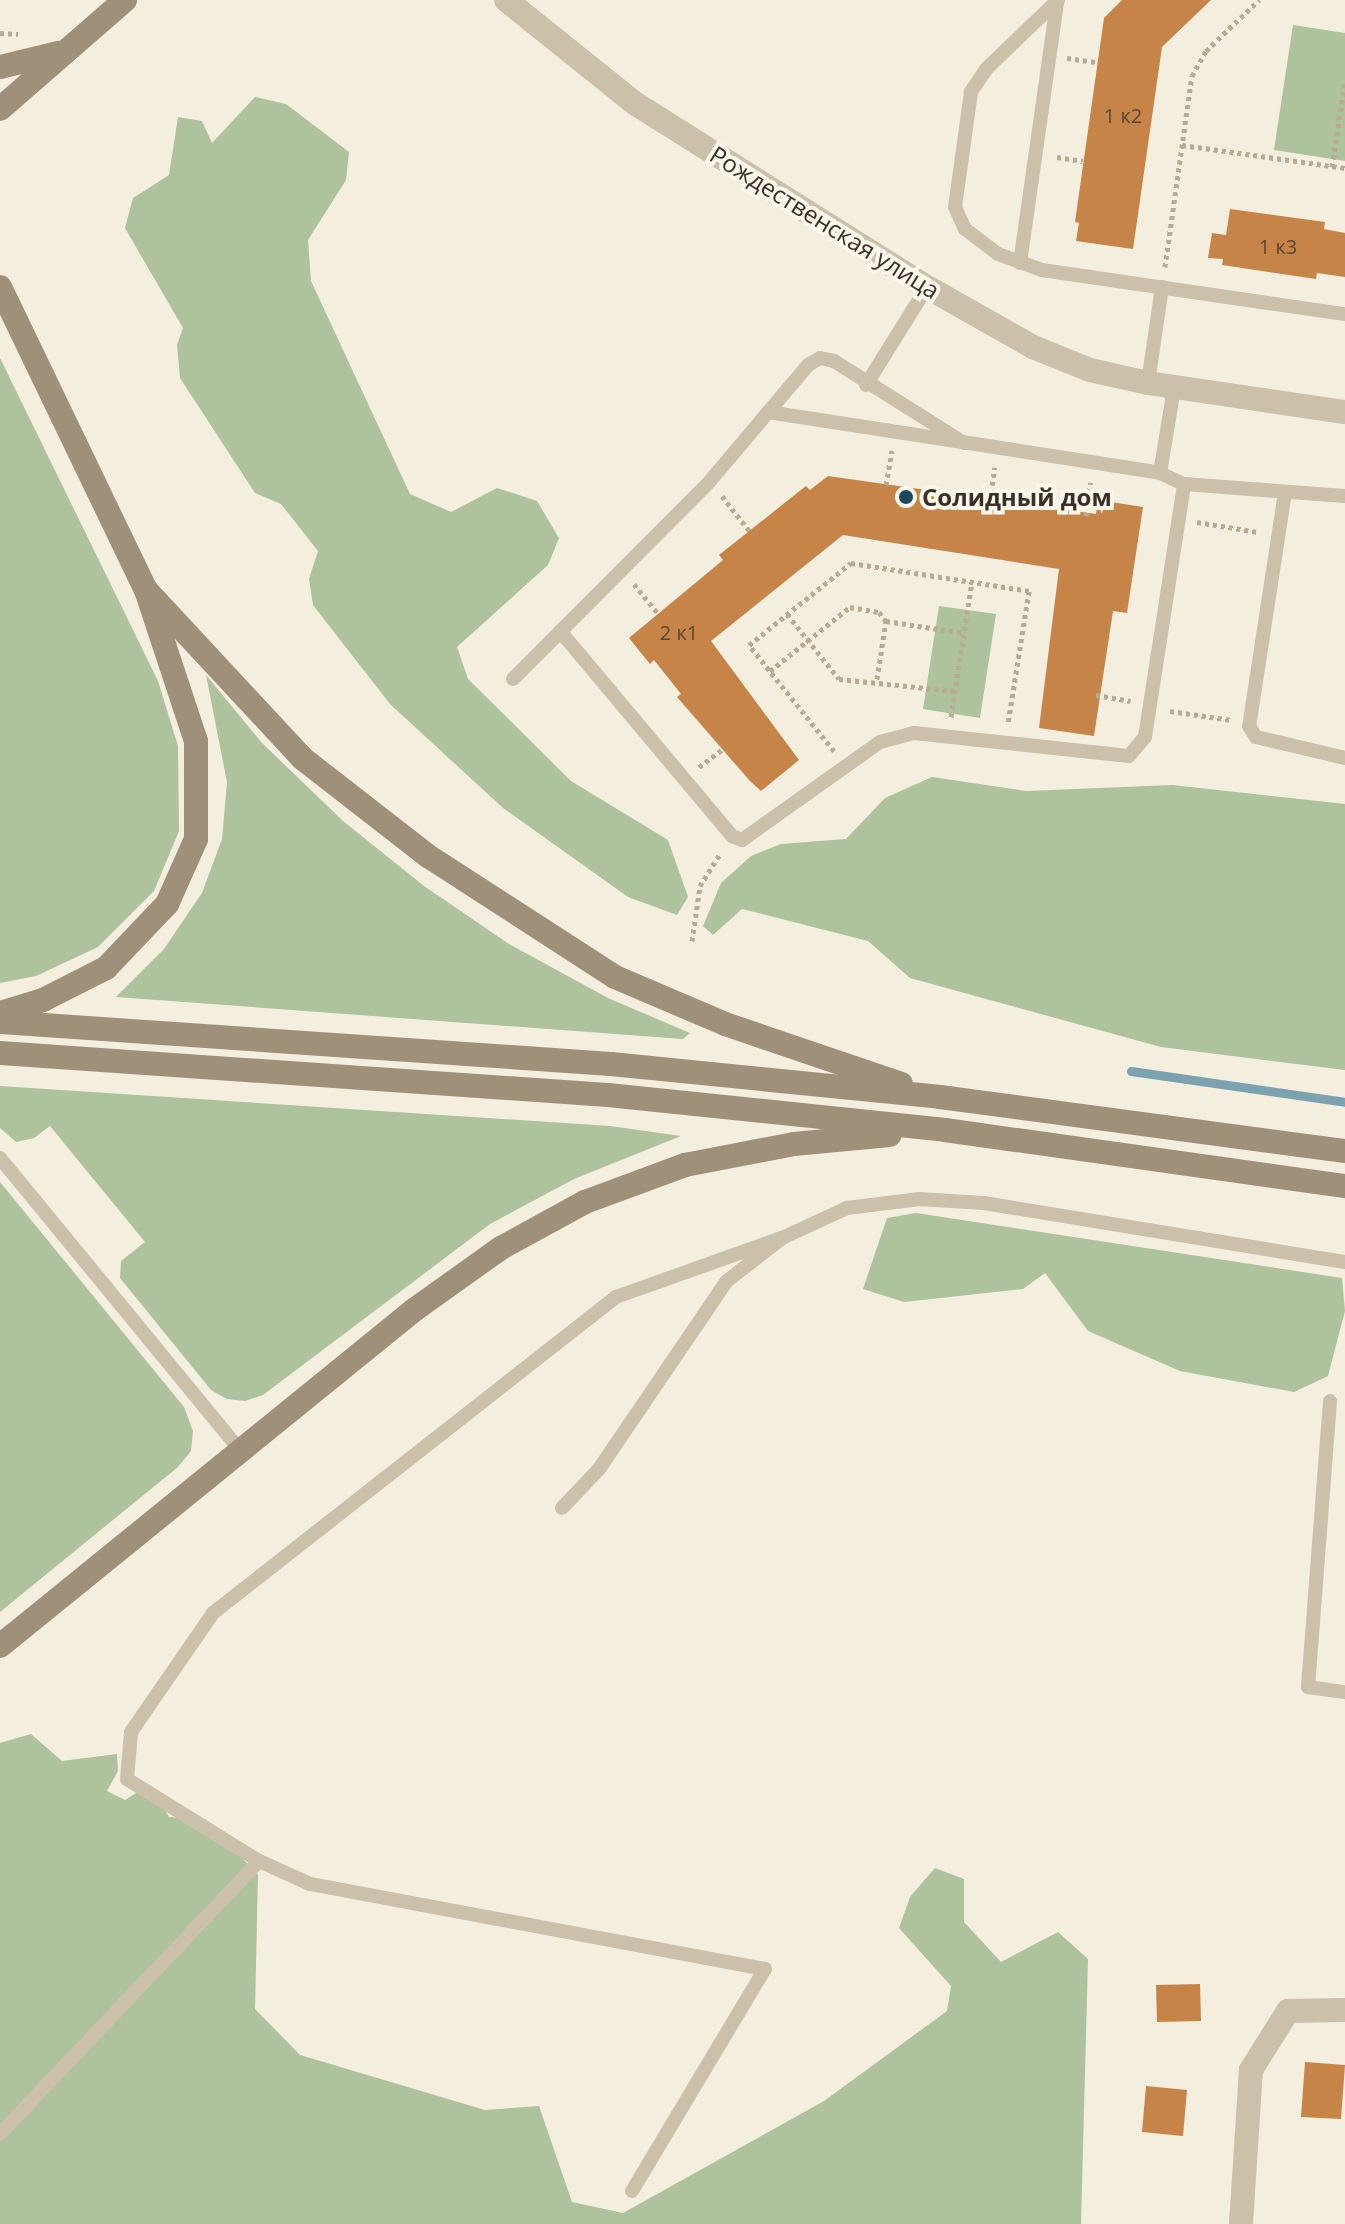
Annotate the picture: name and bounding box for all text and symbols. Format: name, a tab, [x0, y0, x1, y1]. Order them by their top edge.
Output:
house number: 1 к2	[1104, 103, 1142, 127]
street label: Рождественская улица	[705, 140, 945, 304]
house number: 1 к3	[1259, 234, 1297, 258]
place label: Солидный дом	[922, 483, 1112, 511]
marker: Солидный дом	[897, 488, 915, 506]
house number: 2 к1	[660, 620, 698, 644]

